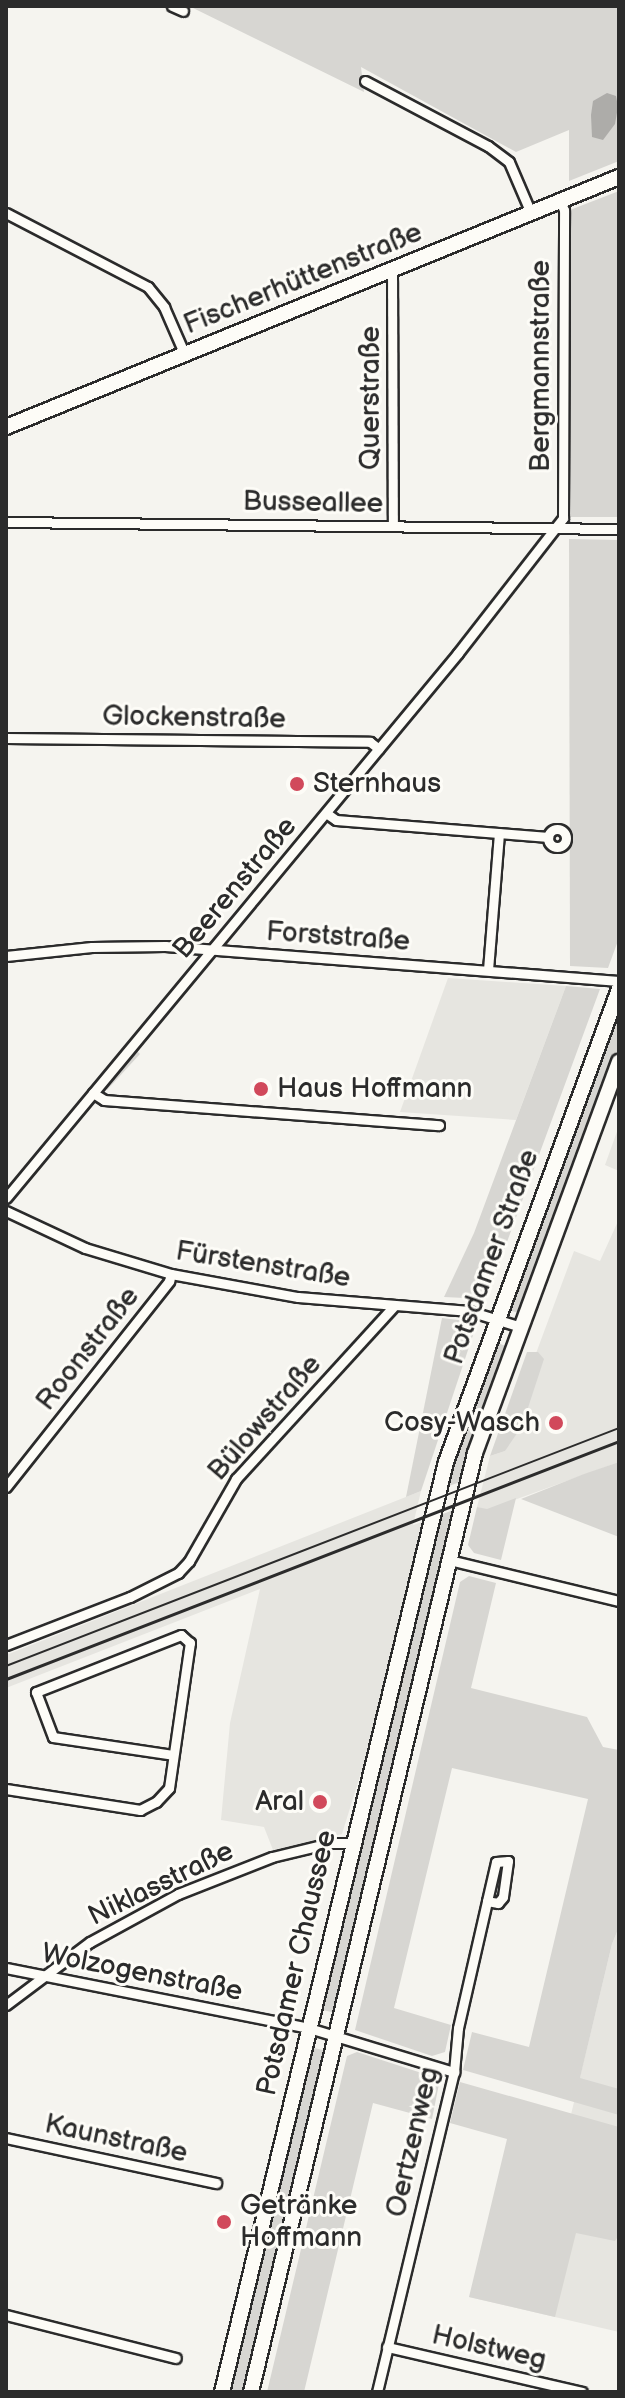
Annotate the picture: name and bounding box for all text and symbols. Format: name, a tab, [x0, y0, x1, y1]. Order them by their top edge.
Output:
street label: Fischerhüttenstraße	[179, 216, 427, 342]
street label: Bergmannstraße	[524, 260, 558, 472]
street label: Querstraße	[354, 326, 388, 470]
street label: Busseallee	[242, 485, 384, 521]
street label: Glockenstraße	[102, 700, 286, 736]
place label: Sternhaus	[313, 767, 441, 801]
marker: Sternhaus	[288, 775, 306, 793]
street label: Beerenstraße	[166, 810, 304, 966]
street label: Forststraße	[265, 915, 411, 959]
place label: Haus Hoffmann	[277, 1072, 472, 1106]
marker: Haus Hoffmann	[252, 1080, 270, 1098]
street label: Potsdamer Straße	[437, 1145, 547, 1369]
street label: Fürstenstraße	[173, 1235, 353, 1295]
street label: Roonstraße	[29, 1281, 147, 1417]
street label: Bülowstraße	[201, 1348, 329, 1488]
place label: Cosy-Wasch	[384, 1406, 540, 1440]
marker: Cosy-Wasch	[547, 1414, 565, 1432]
place label: Aral	[255, 1785, 304, 1819]
marker: Aral	[311, 1793, 329, 1811]
street label: Potsdamer Chaussee	[250, 1827, 344, 2099]
street label: Niklasstraße	[83, 1834, 239, 1934]
street label: Wolzogenstraße	[39, 1937, 245, 2009]
street label: Oertzenweg	[379, 2064, 447, 2220]
street label: Kaunstraße	[42, 2107, 190, 2171]
place label: Getränke Hoffmann	[240, 2189, 362, 2255]
marker: Getränke Hoffmann	[215, 2213, 233, 2231]
street label: Holstweg	[429, 2319, 549, 2377]

